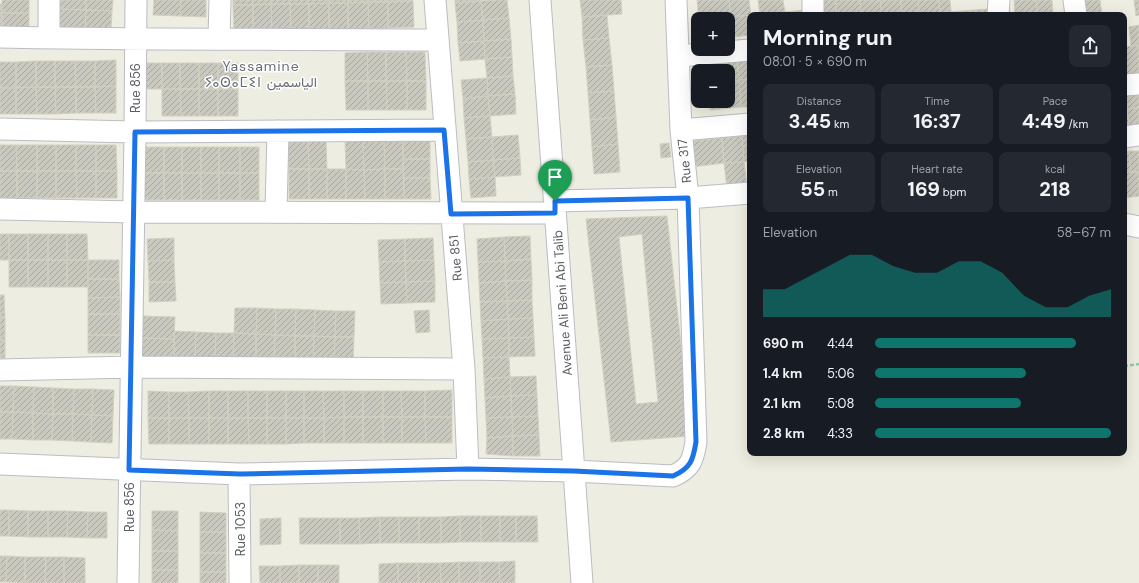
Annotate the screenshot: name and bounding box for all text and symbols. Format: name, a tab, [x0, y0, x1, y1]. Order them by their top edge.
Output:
map controls	[691, 12, 735, 108]
button: +	[691, 12, 735, 56]
text: Morning run	[763, 23, 893, 52]
button: share	[1069, 25, 1111, 67]
text: 08:01 · 5 × 690 m	[763, 53, 867, 70]
district label: Yassamine ⵢⴰⵙⴰⵎⵉⵏ الياسمين	[205, 57, 317, 91]
street label: Rue 856	[127, 63, 144, 113]
button: −	[691, 64, 735, 108]
text: Distance	[797, 94, 841, 108]
text: Time	[925, 94, 949, 108]
text: Pace	[1043, 94, 1067, 108]
text: 3.45	[789, 108, 831, 134]
text: 16:37	[913, 108, 961, 134]
text: 4:49	[1022, 108, 1066, 134]
text: km	[831, 117, 849, 131]
text: /km	[1066, 117, 1088, 131]
street label: Rue 317	[674, 138, 695, 184]
pin	[538, 160, 572, 201]
text: Elevation	[796, 162, 842, 176]
text: Heart rate	[911, 162, 963, 176]
text: kcal	[1045, 162, 1065, 176]
icon: arrive	[544, 166, 566, 188]
text: 55	[800, 176, 825, 202]
text: 169	[908, 176, 940, 202]
text: 218	[1039, 176, 1071, 202]
text: m	[825, 185, 838, 199]
text: bpm	[940, 185, 966, 199]
text: Elevation	[763, 224, 817, 241]
text: 58–67 m	[1057, 224, 1111, 241]
street label: Avenue Ali Beni Abi Talib	[549, 230, 576, 376]
street label: Rue 851	[445, 234, 466, 282]
text: 690 m	[763, 335, 804, 352]
text: 4:44	[827, 335, 853, 352]
text: 1.4 km	[763, 365, 802, 382]
text: 5:06	[827, 365, 855, 382]
text: 2.1 km	[763, 395, 801, 412]
text: 5:08	[827, 395, 854, 412]
text: 2.8 km	[763, 425, 805, 442]
text: 4:33	[827, 425, 853, 442]
street label: Rue 856	[121, 482, 138, 532]
street label: Rue 1053	[232, 502, 249, 556]

